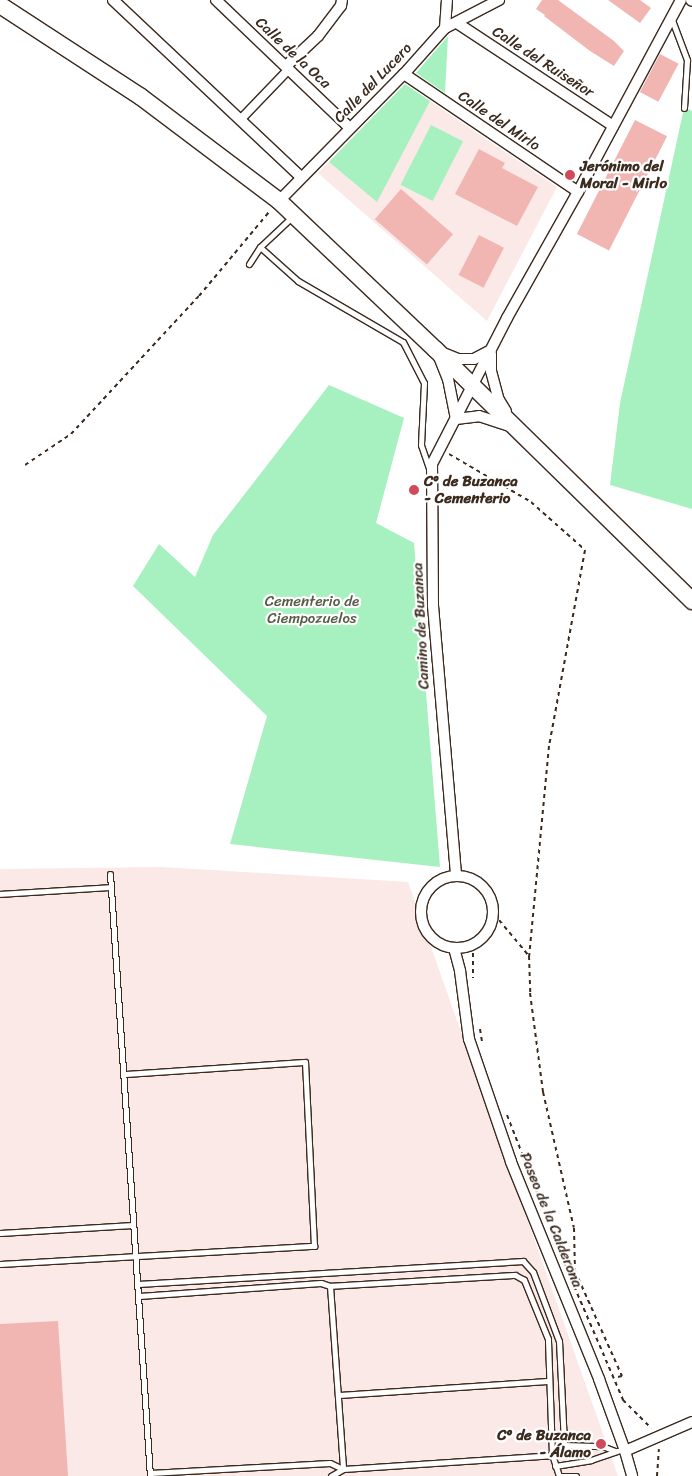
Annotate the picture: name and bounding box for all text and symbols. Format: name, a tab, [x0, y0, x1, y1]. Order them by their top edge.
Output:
street label: Calle de la Oca	[251, 13, 335, 93]
street label: Calle del Ruiseñor	[489, 22, 597, 102]
street label: Calle del Lucero	[330, 39, 416, 127]
street label: Calle del Mirlo	[454, 87, 544, 155]
place label: Jerónimo del Moral - Mirlo	[580, 157, 667, 192]
marker: Jerónimo del Moral - Mirlo	[564, 169, 576, 181]
place label: Cº de Buzanca - Cementerio	[424, 472, 518, 507]
marker: Cº de Buzanca - Cementerio	[408, 484, 420, 496]
street label: Camino de Buzanca	[409, 562, 433, 690]
park label: Cementerio de Ciempozuelos	[264, 592, 360, 627]
street label: Paseo de la Calderona	[516, 1150, 586, 1290]
place label: Cº de Buzanca - Álamo	[497, 1426, 591, 1461]
marker: Cº de Buzanca - Álamo	[595, 1438, 607, 1450]

